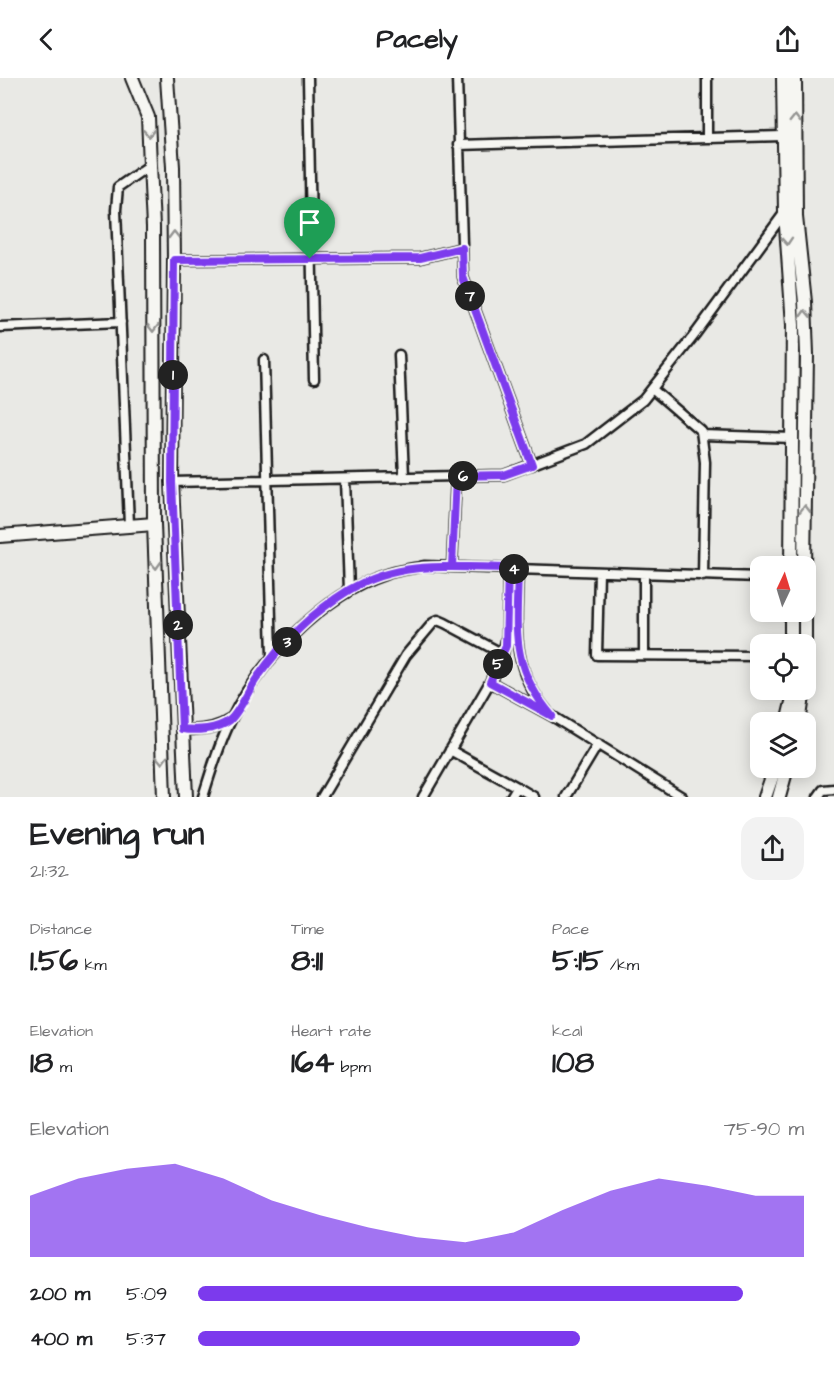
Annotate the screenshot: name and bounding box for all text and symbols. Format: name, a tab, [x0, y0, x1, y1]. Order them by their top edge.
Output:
text: Pacely	[376, 20, 458, 58]
icon: back	[30, 23, 63, 56]
icon: share	[771, 23, 804, 56]
one-way arrow	[789, 115, 801, 124]
one-way arrow	[142, 129, 155, 138]
pin	[284, 197, 335, 259]
icon: arrive	[293, 206, 326, 239]
one-way arrow	[168, 230, 180, 239]
one-way arrow	[780, 237, 793, 246]
pin: 7	[455, 281, 485, 311]
text: 7	[465, 285, 475, 307]
one-way arrow	[799, 309, 812, 318]
one-way arrow	[147, 324, 159, 333]
pin: 1	[158, 360, 188, 390]
text: 1	[172, 364, 174, 386]
pin: 6	[448, 461, 478, 491]
text: 6	[458, 465, 468, 487]
one-way arrow	[799, 504, 811, 513]
pin: 4	[499, 554, 529, 584]
north arrow	[750, 556, 816, 622]
map controls	[750, 556, 816, 778]
text: 4	[509, 558, 519, 580]
one-way arrow	[149, 561, 162, 570]
pin: 2	[163, 610, 193, 640]
text: 2	[173, 614, 183, 636]
pin: 3	[272, 627, 302, 657]
text: 3	[283, 631, 291, 653]
button: locate	[750, 634, 816, 700]
pin: 5	[483, 649, 513, 679]
text: 5	[492, 653, 504, 675]
button: layers	[750, 712, 816, 778]
one-way arrow	[156, 756, 169, 765]
text: Evening run	[30, 811, 204, 857]
button: share	[741, 817, 804, 880]
text: 21:32	[30, 857, 69, 885]
text: Distance	[30, 918, 92, 940]
text: Time	[291, 918, 325, 940]
text: Pace	[552, 918, 589, 940]
text: 1.56	[30, 940, 78, 982]
text: 8:11	[291, 940, 323, 982]
text: 5:15	[552, 940, 603, 982]
text: km	[78, 954, 107, 976]
text: /km	[603, 954, 639, 976]
text: Elevation	[30, 1020, 93, 1042]
text: Heart rate	[291, 1020, 371, 1042]
text: kcal	[552, 1020, 583, 1042]
text: 18	[30, 1042, 53, 1084]
text: 164	[291, 1042, 334, 1084]
text: 108	[552, 1042, 594, 1084]
text: m	[53, 1056, 72, 1078]
text: bpm	[334, 1056, 371, 1078]
text: Elevation	[30, 1115, 109, 1143]
text: 75–90 m	[724, 1115, 804, 1143]
text: 200 m	[30, 1280, 90, 1308]
text: 5:09	[126, 1280, 168, 1308]
text: 400 m	[30, 1325, 92, 1353]
text: 5:37	[126, 1325, 166, 1353]

